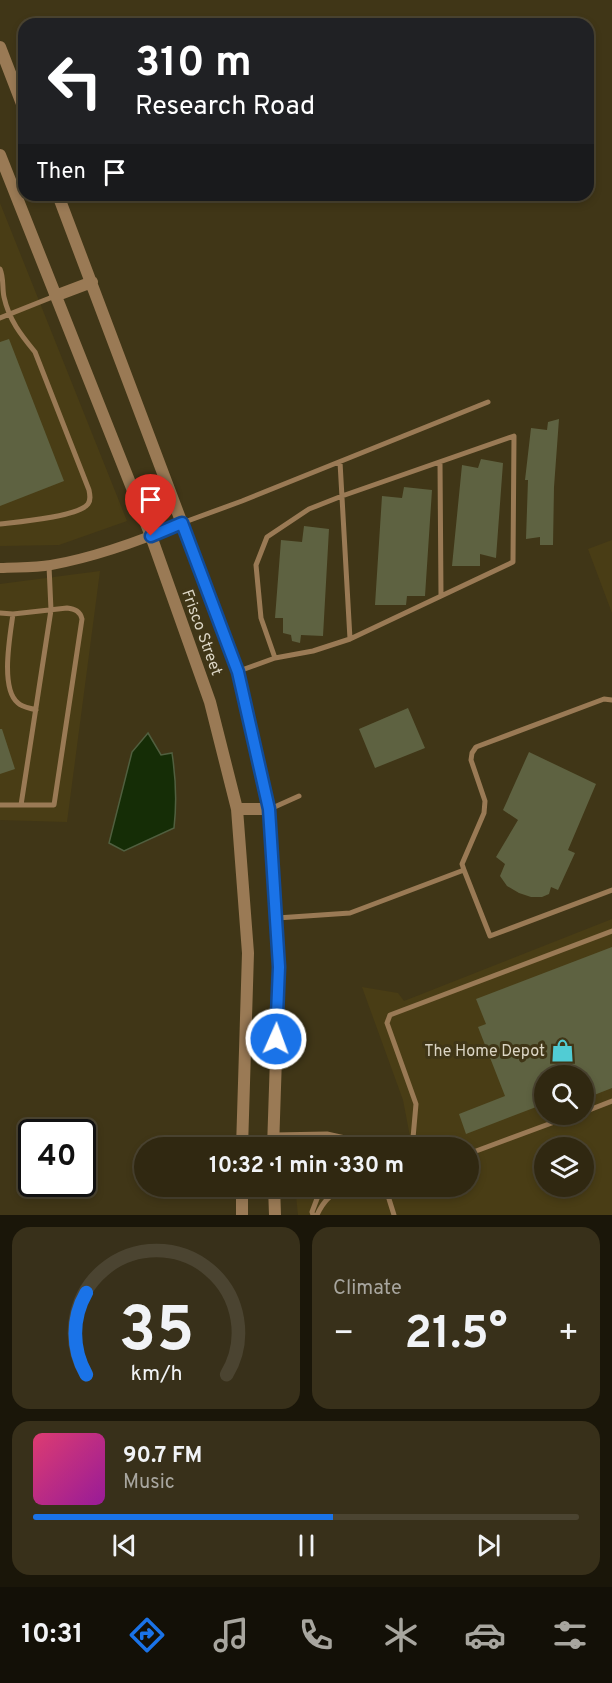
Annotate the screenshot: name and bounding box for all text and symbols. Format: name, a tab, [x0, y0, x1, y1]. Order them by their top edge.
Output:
text: 310 m	[135, 38, 252, 91]
icon: left	[36, 42, 114, 120]
text: Research Road	[135, 90, 315, 124]
icon: arrive	[98, 156, 131, 189]
text: Then	[36, 159, 86, 186]
pin	[125, 474, 176, 536]
icon: arrive	[134, 483, 167, 516]
street label: Frisco Street	[176, 587, 226, 678]
position arrow	[244, 1007, 308, 1071]
shop icon: The Home Depot	[550, 1037, 576, 1063]
place label: The Home Depot	[424, 1042, 545, 1062]
map controls	[534, 1065, 594, 1197]
button: search	[534, 1065, 594, 1125]
speed limit sign: 40	[18, 1119, 96, 1197]
button: layers	[534, 1137, 594, 1197]
text: 10:32 · 1 min · 330 m	[209, 1153, 404, 1180]
text: Climate	[333, 1276, 402, 1302]
text: 35	[118, 1294, 194, 1373]
text: 21.5°	[405, 1307, 507, 1364]
text: −	[333, 1314, 354, 1356]
text: +	[558, 1314, 579, 1356]
text: km/h	[130, 1361, 182, 1388]
text: 90.7 FM	[123, 1443, 202, 1470]
text: Music	[123, 1470, 175, 1496]
icon: previous	[108, 1529, 141, 1562]
icon: pause	[290, 1529, 323, 1562]
icon: next	[472, 1529, 505, 1562]
icon: directions	[126, 1614, 168, 1656]
icon: music	[210, 1614, 252, 1656]
icon: phone	[295, 1614, 337, 1656]
icon: climate	[380, 1614, 422, 1656]
icon: car	[464, 1614, 506, 1656]
icon: filters	[549, 1614, 591, 1656]
text: 10:31	[21, 1618, 83, 1652]

